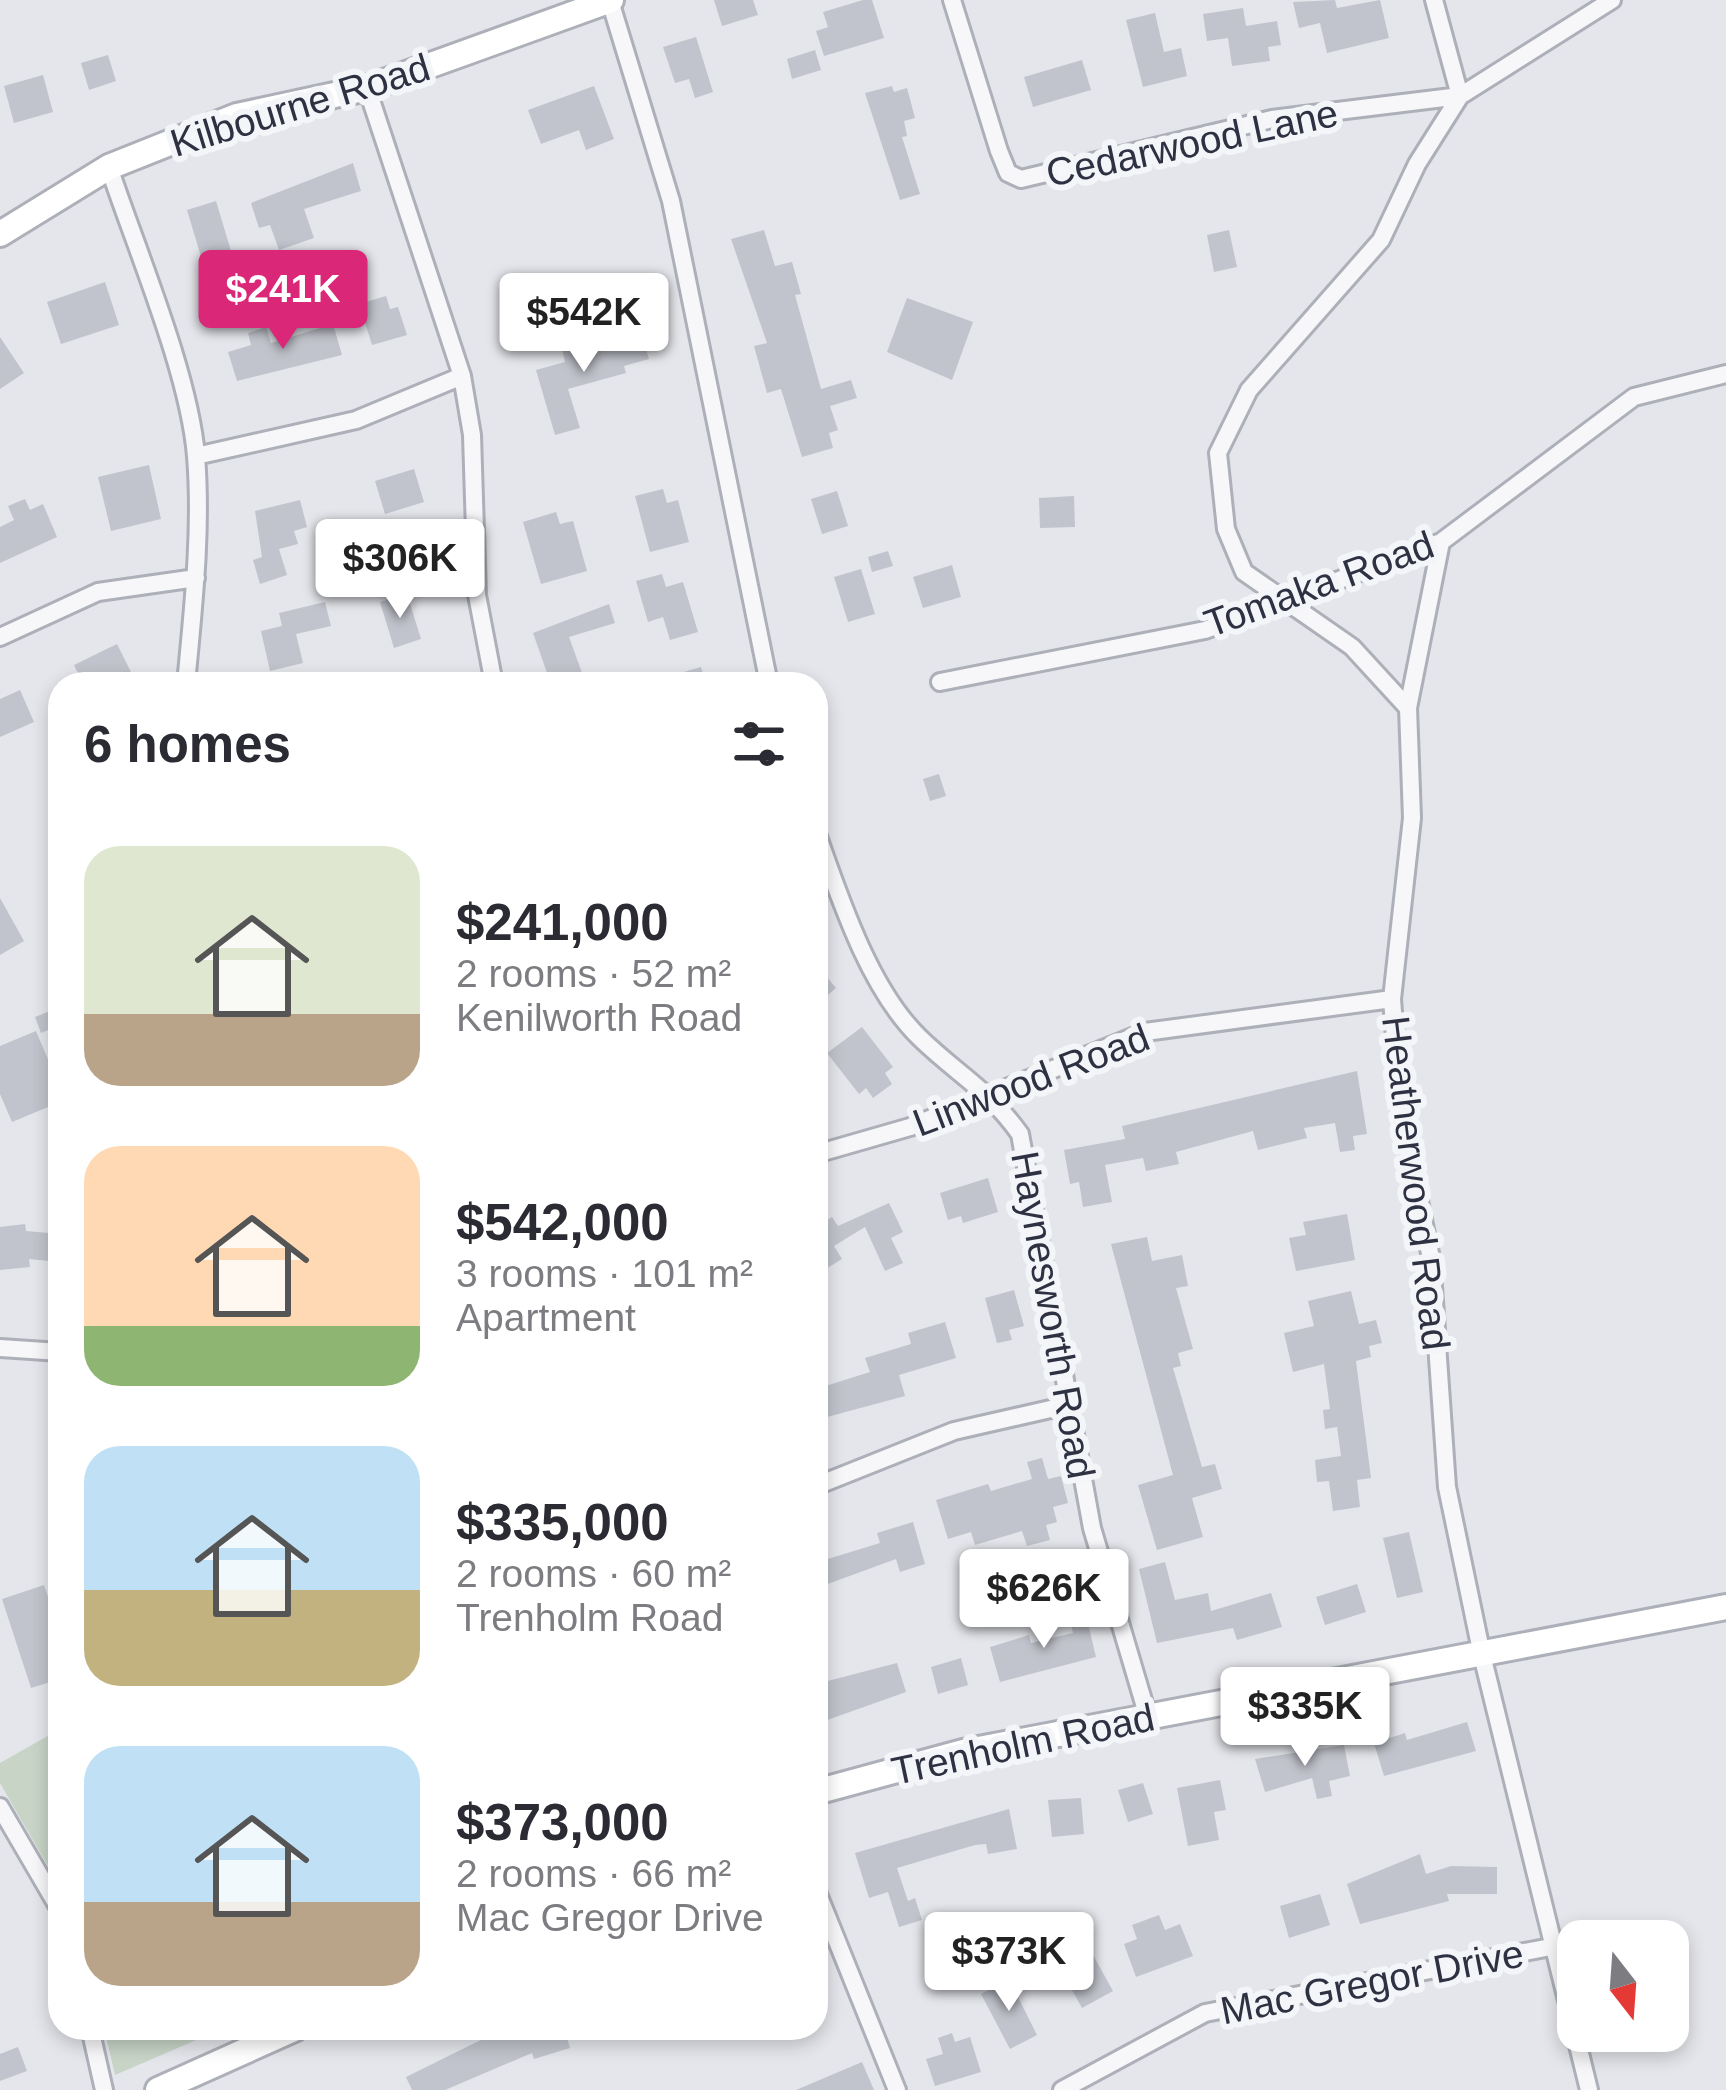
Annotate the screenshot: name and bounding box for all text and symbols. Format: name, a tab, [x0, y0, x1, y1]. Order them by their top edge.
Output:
street label: Kilbourne Road	[165, 45, 435, 165]
street label: Cedarwood Lane	[1042, 91, 1342, 195]
pin: $241K	[199, 250, 367, 352]
text: $241K	[226, 267, 340, 310]
pin: $542K	[500, 273, 668, 375]
text: $542K	[527, 290, 641, 333]
pin: $306K	[316, 519, 484, 621]
street label: Tomaka Road	[1199, 523, 1439, 645]
text: $306K	[343, 536, 457, 579]
icon: filters	[726, 711, 792, 777]
text: 6 homes	[84, 716, 291, 773]
icon: home	[180, 894, 324, 1038]
text: $241,000	[456, 894, 669, 951]
text: 2 rooms · 52 m²	[456, 952, 731, 995]
text: Kenilworth Road	[456, 996, 742, 1039]
street label: Heatherwood Road	[1374, 1014, 1458, 1352]
street label: Linwood Road	[907, 1015, 1155, 1145]
street label: Haynesworth Road	[1003, 1148, 1103, 1482]
icon: home	[180, 1194, 324, 1338]
text: $542,000	[456, 1194, 669, 1251]
text: 3 rooms · 101 m²	[456, 1252, 753, 1295]
text: Apartment	[456, 1296, 636, 1339]
icon: home	[180, 1494, 324, 1638]
text: $335,000	[456, 1494, 669, 1551]
pin: $626K	[960, 1549, 1128, 1651]
text: 2 rooms · 60 m²	[456, 1552, 731, 1595]
text: $626K	[987, 1566, 1101, 1609]
text: Trenholm Road	[456, 1596, 723, 1639]
pin: $335K	[1221, 1667, 1389, 1769]
text: $335K	[1248, 1684, 1362, 1727]
street label: Trenholm Road	[888, 1695, 1158, 1793]
icon: home	[180, 1794, 324, 1938]
text: $373,000	[456, 1794, 669, 1851]
text: 2 rooms · 66 m²	[456, 1852, 731, 1895]
text: Mac Gregor Drive	[456, 1896, 764, 1939]
pin: $373K	[925, 1912, 1093, 2014]
north arrow	[1557, 1920, 1689, 2052]
map controls	[1557, 1920, 1689, 2052]
text: $373K	[952, 1929, 1066, 1972]
street label: Mac Gregor Drive	[1217, 1932, 1527, 2032]

